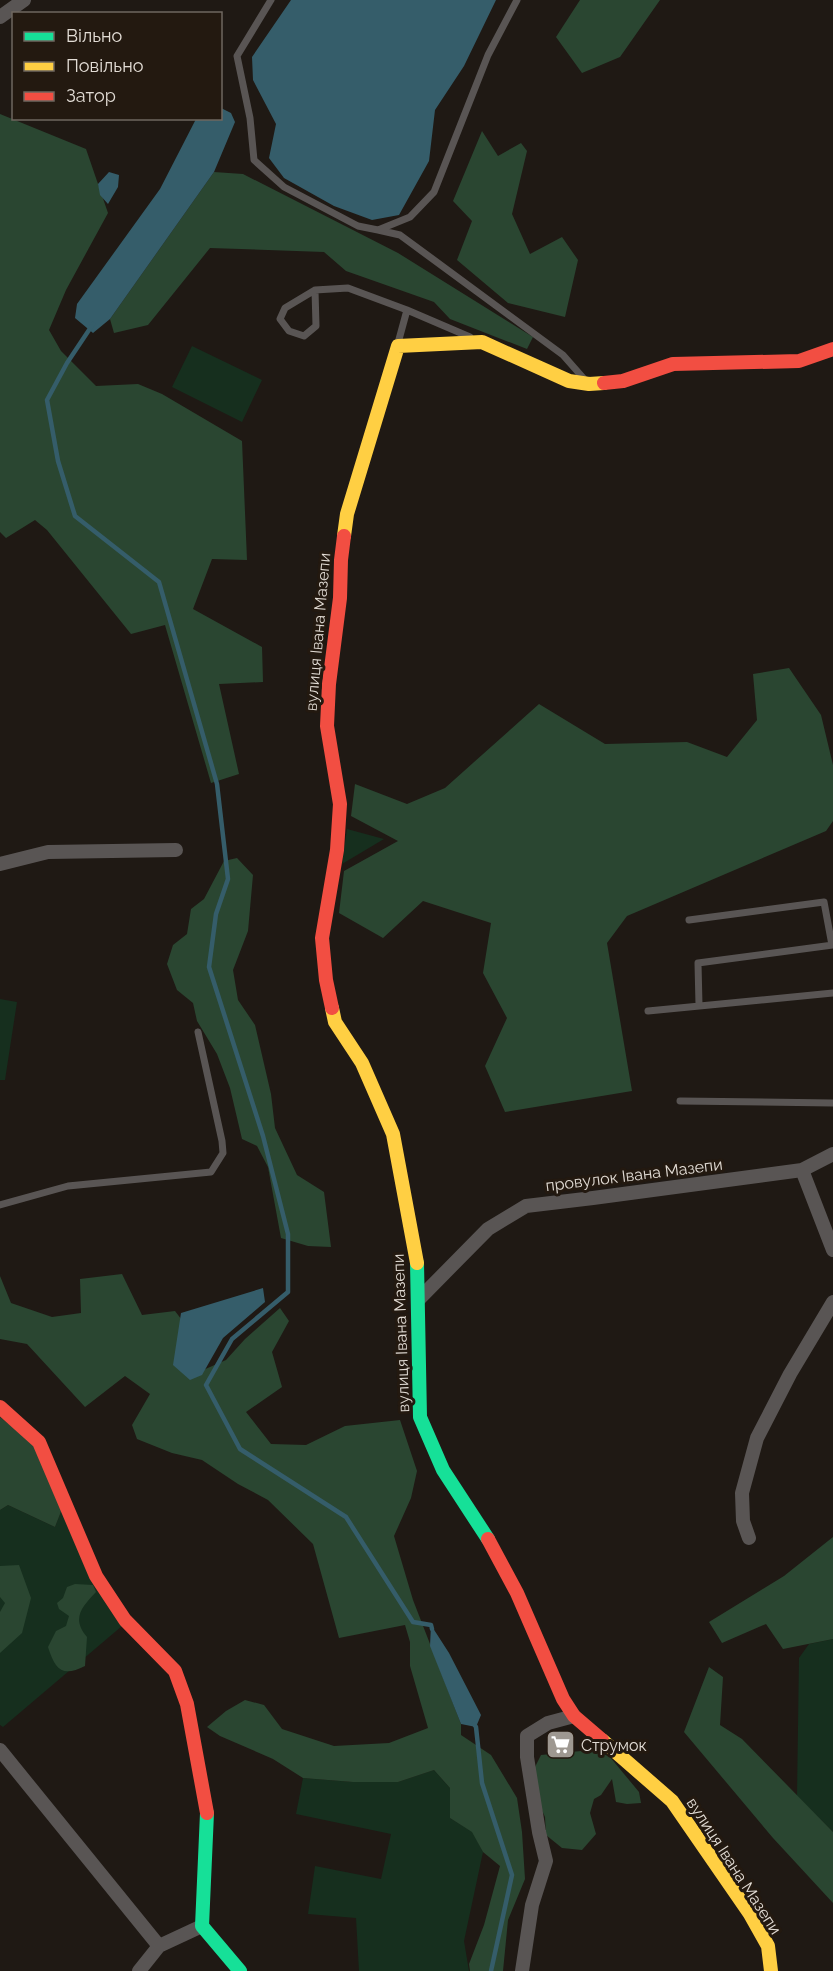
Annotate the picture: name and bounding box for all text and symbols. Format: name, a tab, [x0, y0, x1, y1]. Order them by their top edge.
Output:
legend	[12, 12, 222, 120]
text: Вільно	[66, 25, 122, 46]
text: Повільно	[66, 55, 144, 76]
text: Затор	[66, 85, 116, 106]
street label: вулиця Івана Мазепи	[302, 552, 334, 712]
street label: провулок Івана Мазепи	[544, 1155, 724, 1195]
street label: вулиця Івана Мазепи	[389, 1253, 413, 1413]
supermarket icon: Струмок	[544, 1729, 576, 1761]
place label: Струмок	[581, 1736, 647, 1755]
street label: вулиця Івана Мазепи	[683, 1794, 785, 1938]

